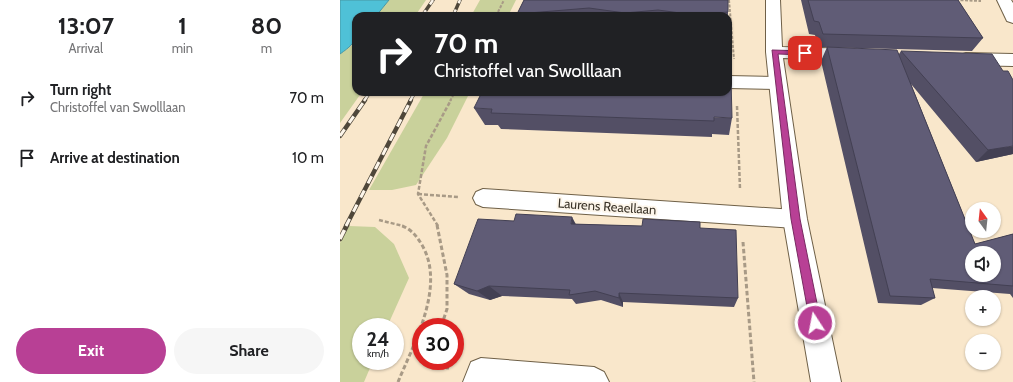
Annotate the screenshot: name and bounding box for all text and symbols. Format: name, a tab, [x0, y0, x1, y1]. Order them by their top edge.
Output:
text: 13:07	[58, 11, 114, 40]
text: 1	[178, 11, 187, 40]
text: 80	[251, 11, 282, 40]
text: 70 m	[434, 26, 498, 60]
icon: right	[368, 28, 420, 80]
pin	[788, 36, 822, 70]
text: Arrival	[69, 40, 103, 56]
text: min	[172, 40, 193, 56]
text: m	[261, 40, 272, 56]
icon: arrive	[794, 42, 816, 64]
text: Christoffel van Swolllaan	[434, 60, 622, 82]
text: Turn right	[50, 81, 111, 99]
icon: right	[16, 87, 38, 109]
text: 70 m	[290, 89, 324, 107]
text: Christoffel van Swolllaan	[50, 99, 186, 115]
icon: arrive	[16, 147, 38, 169]
text: Arrive at destination	[50, 149, 180, 167]
text: 10 m	[292, 149, 324, 167]
street label: Laurens Reaellaan	[557, 195, 657, 217]
north arrow	[965, 202, 1001, 238]
map controls	[965, 202, 1001, 370]
button: sound	[965, 246, 1001, 282]
button: +	[965, 290, 1001, 326]
position arrow	[794, 302, 836, 344]
speed limit sign: 30	[412, 318, 464, 370]
text: 24	[367, 327, 390, 351]
button: Exit	[16, 328, 166, 374]
button: Share	[174, 328, 324, 374]
button: −	[965, 334, 1001, 370]
text: km/h	[367, 347, 389, 360]

